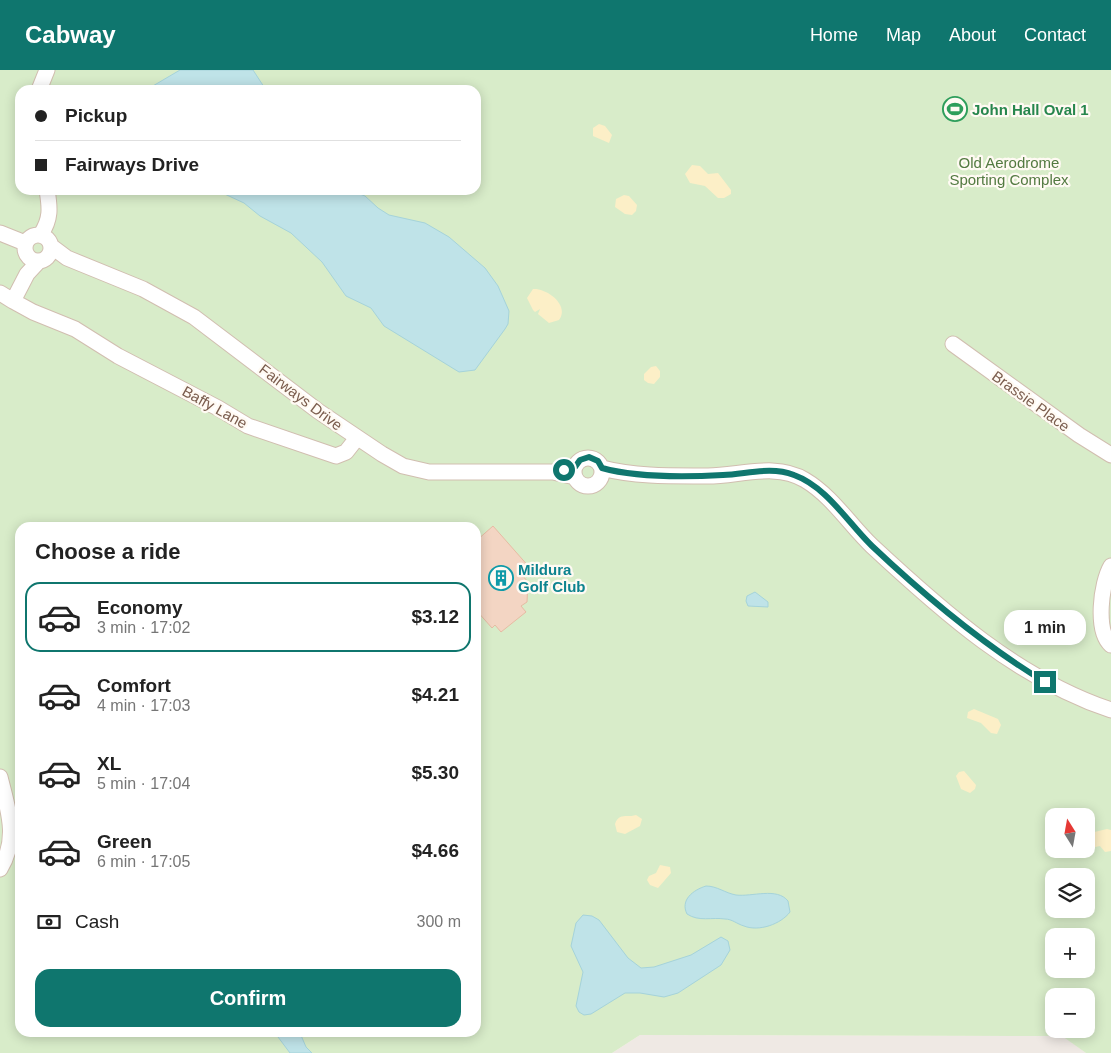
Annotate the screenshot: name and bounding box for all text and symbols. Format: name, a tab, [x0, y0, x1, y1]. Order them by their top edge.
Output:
text: Cabway	[25, 21, 116, 48]
text: Home	[810, 25, 858, 45]
text: Map	[886, 25, 921, 45]
text: About	[949, 25, 996, 45]
text: Contact	[1024, 25, 1086, 45]
sports icon: John Hall Oval 1	[942, 96, 968, 122]
place label: John Hall Oval 1	[972, 101, 1089, 118]
text: Pickup	[65, 105, 127, 126]
text: Fairways Drive	[65, 154, 199, 175]
park label: Old Aerodrome Sporting Complex	[949, 154, 1069, 188]
street label: Fairways Drive	[256, 360, 346, 434]
street label: Brassie Place	[989, 367, 1073, 435]
street label: Baffy Lane	[180, 382, 250, 432]
route start	[553, 459, 575, 481]
text: Choose a ride	[35, 539, 180, 564]
place label: Mildura Golf Club	[518, 561, 586, 595]
building icon: Mildura Golf Club	[488, 565, 514, 591]
icon: car	[37, 595, 82, 640]
text: Economy	[97, 597, 183, 618]
text: $3.12	[411, 606, 459, 627]
callout: 1 min	[1004, 610, 1086, 644]
text: 3 min · 17:02	[97, 619, 190, 636]
text: 1 min	[1024, 619, 1066, 636]
route end	[1034, 671, 1056, 693]
icon: car	[37, 673, 82, 718]
text: Comfort	[97, 675, 171, 696]
text: $4.21	[411, 684, 459, 705]
text: 4 min · 17:03	[97, 697, 190, 714]
icon: car	[37, 751, 82, 796]
text: XL	[97, 753, 121, 774]
text: $5.30	[411, 762, 459, 783]
text: 5 min · 17:04	[97, 775, 190, 792]
north arrow	[1045, 808, 1095, 858]
map controls	[1045, 808, 1095, 1038]
icon: car	[37, 829, 82, 874]
text: Green	[97, 831, 152, 852]
text: $4.66	[411, 840, 459, 861]
text: 6 min · 17:05	[97, 853, 190, 870]
button: layers	[1045, 868, 1095, 918]
icon: cash	[35, 908, 63, 936]
text: Cash	[75, 911, 119, 932]
text: 300 m	[417, 913, 461, 930]
button: +	[1045, 928, 1095, 978]
button: Confirm	[35, 969, 461, 1027]
button: −	[1045, 988, 1095, 1038]

